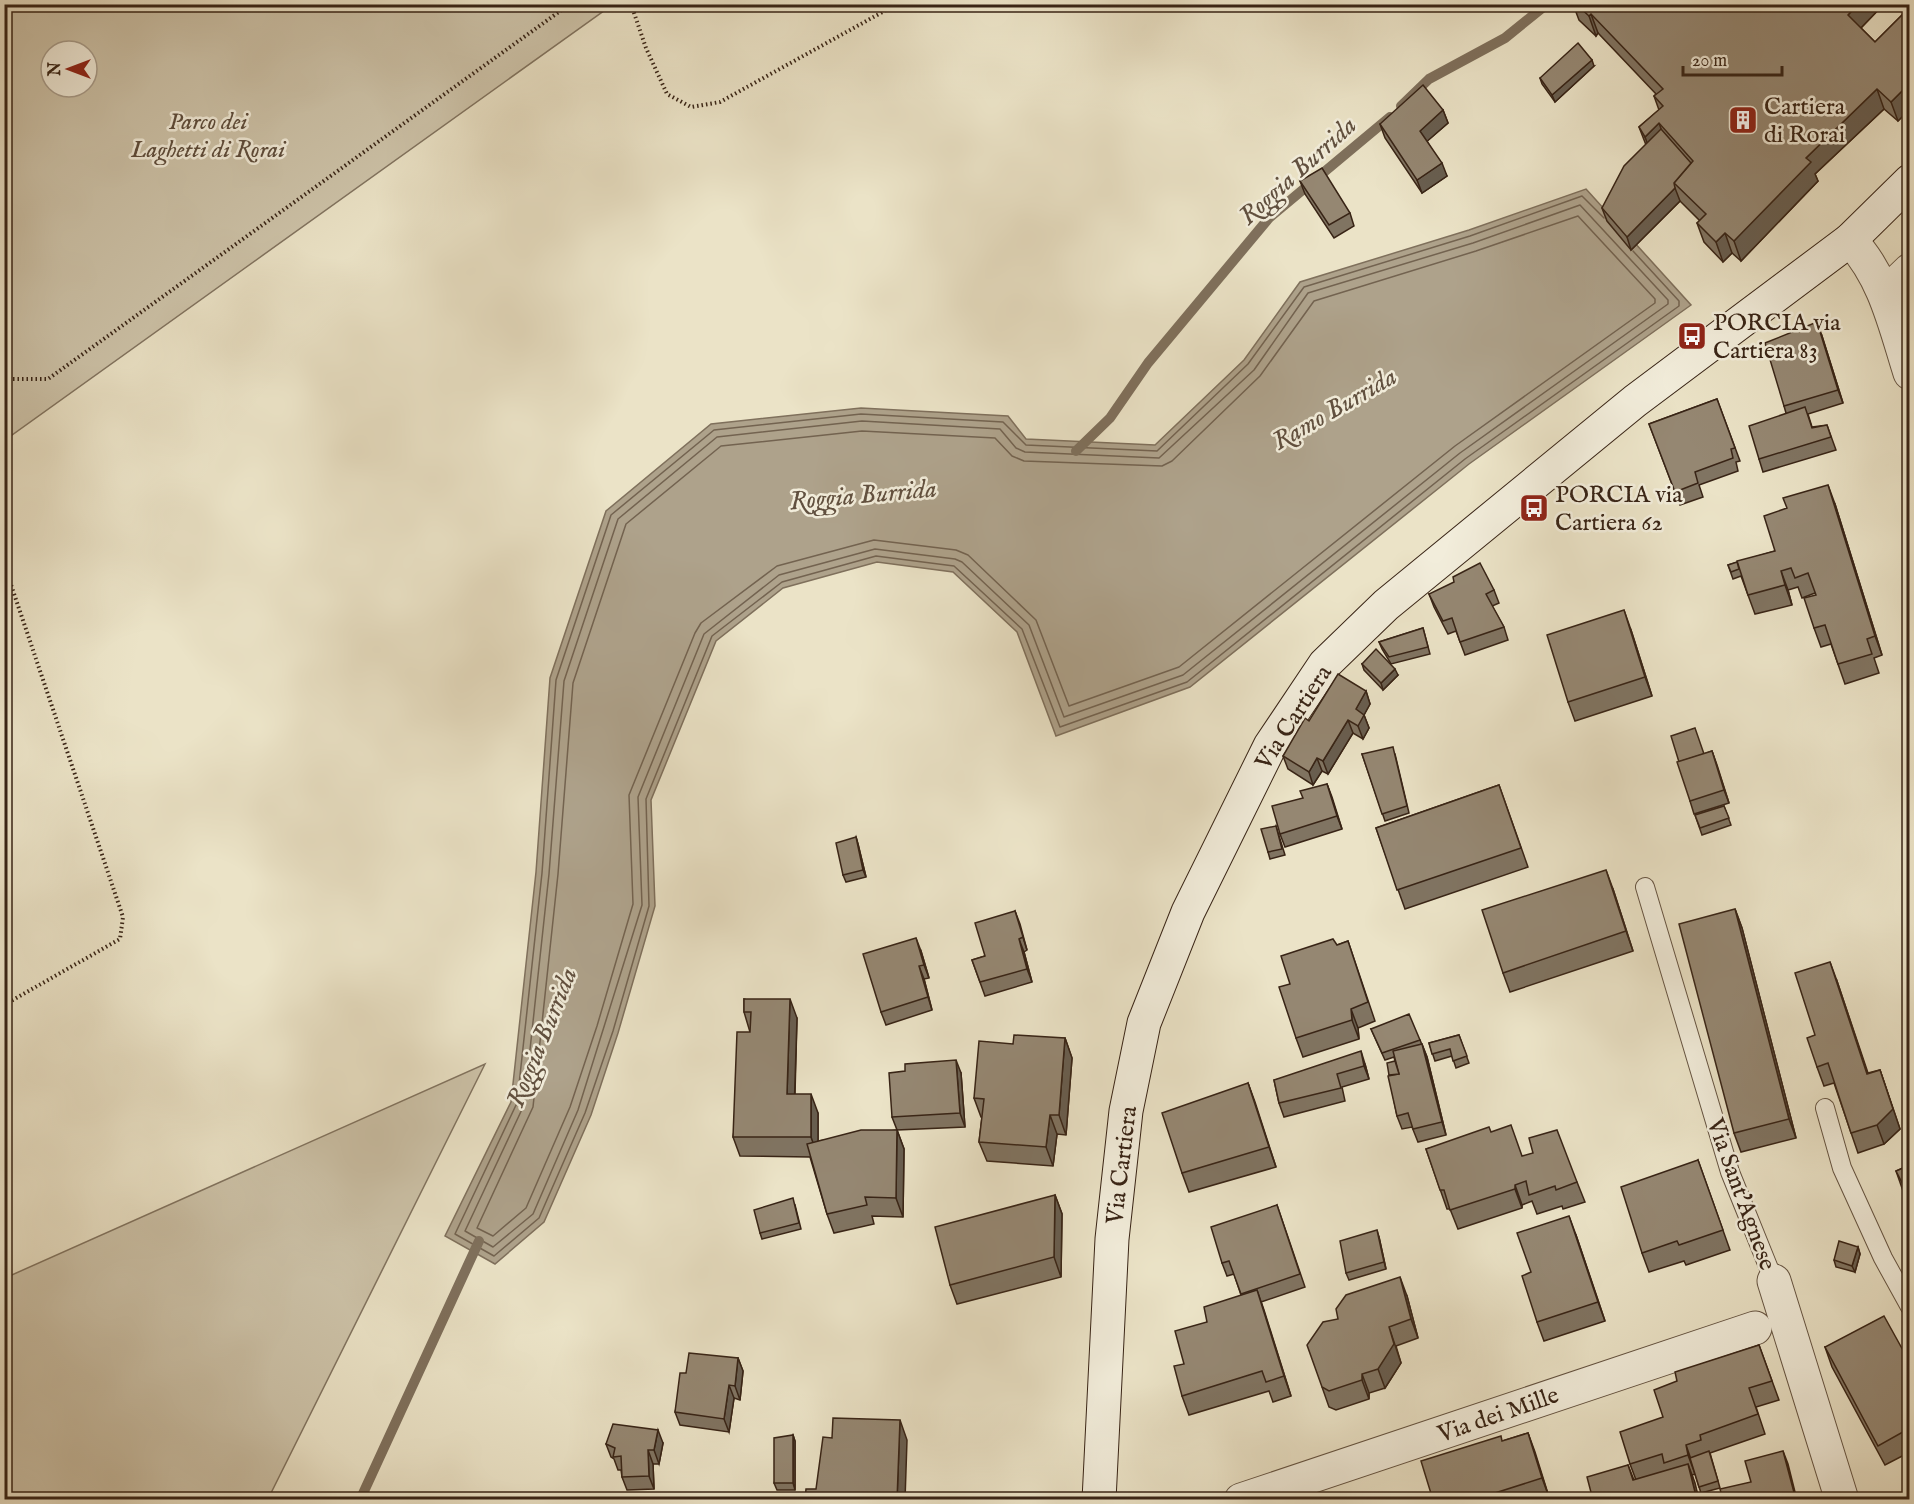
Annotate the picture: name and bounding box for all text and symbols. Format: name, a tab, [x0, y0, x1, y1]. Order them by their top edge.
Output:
north arrow	[39, 39, 99, 99]
scale bar	[1683, 39, 1782, 77]
text: 20 m	[1692, 50, 1727, 73]
text: N	[46, 62, 66, 77]
place label: Cartiera di Rorai	[1764, 92, 1846, 151]
building icon: Cartiera di Rorai	[1727, 104, 1759, 136]
park label: Parco dei Laghetti di Rorai	[130, 107, 287, 166]
water label: Roggia Burrida	[1232, 109, 1365, 233]
place label: PORCIA via Cartiera 83	[1713, 308, 1841, 367]
bus stop icon: PORCIA via Cartiera 83	[1676, 320, 1708, 352]
water label: Ramo Burrida	[1267, 360, 1403, 458]
water label: Roggia Burrida	[788, 473, 938, 519]
place label: PORCIA via Cartiera 62	[1555, 480, 1683, 539]
bus stop icon: PORCIA via Cartiera 62	[1518, 492, 1550, 524]
street label: Via Cartiera	[1248, 659, 1340, 777]
water label: Roggia Burrida	[499, 963, 586, 1113]
street label: Via Cartiera	[1100, 1104, 1145, 1227]
street label: Via Sant'Agnese	[1698, 1113, 1782, 1275]
street label: Via dei Mille	[1433, 1380, 1563, 1451]

